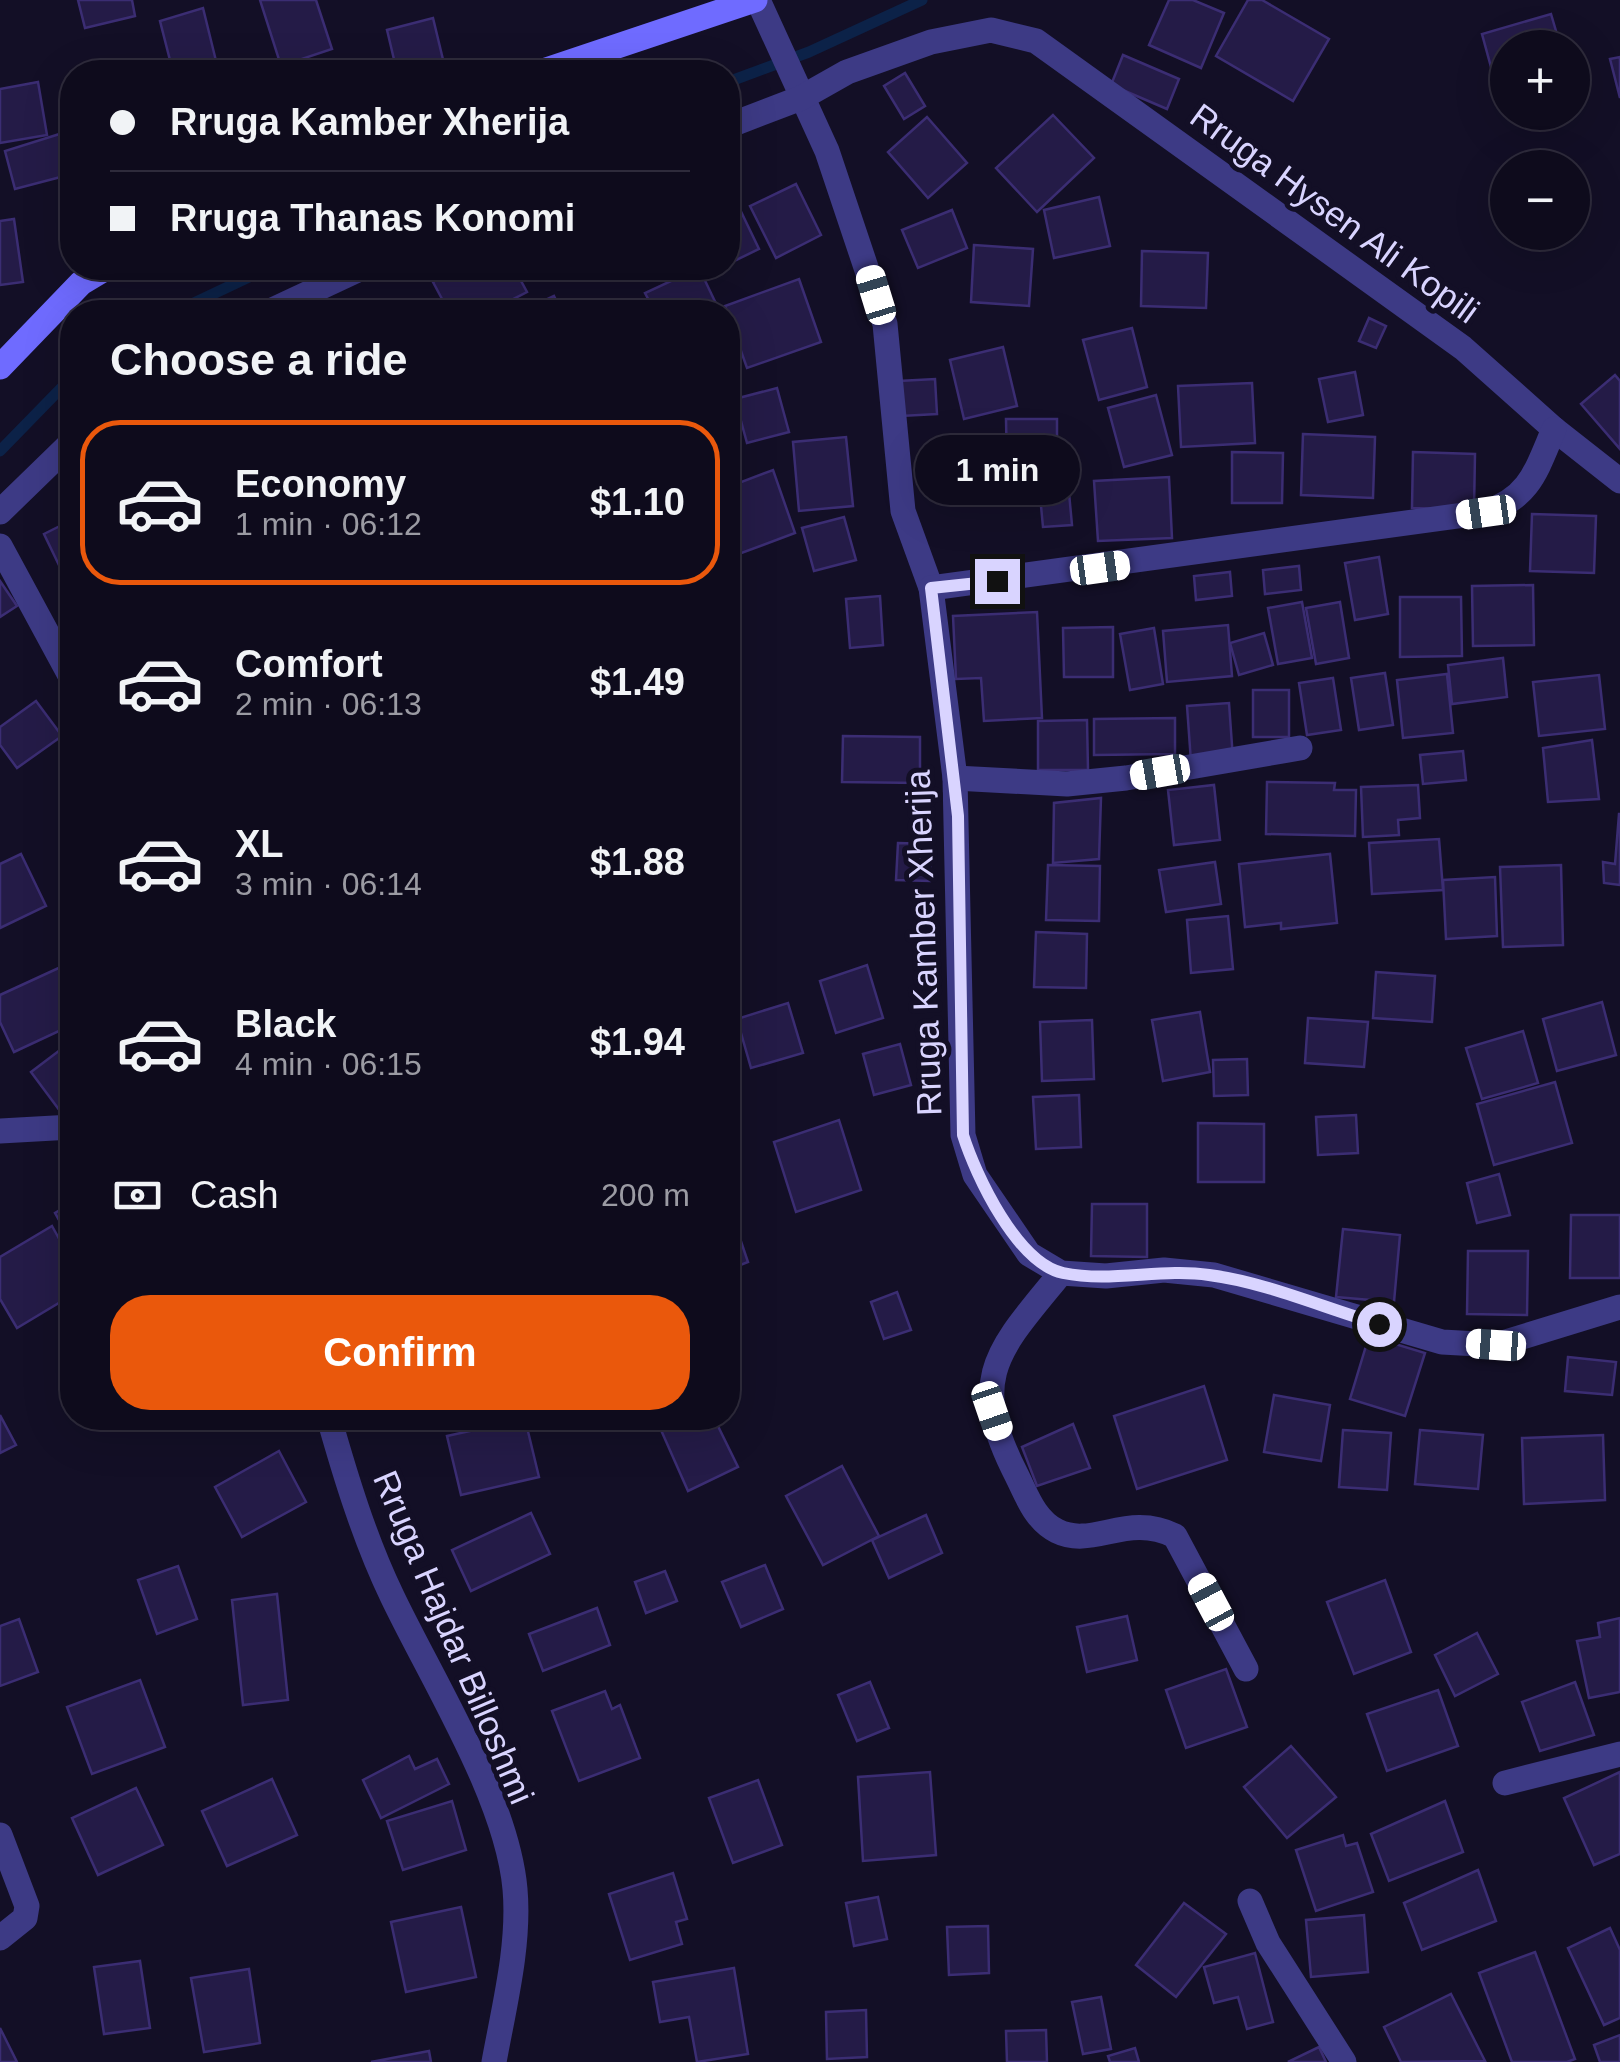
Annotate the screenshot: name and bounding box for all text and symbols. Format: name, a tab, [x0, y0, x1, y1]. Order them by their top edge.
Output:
map controls	[1490, 30, 1590, 250]
button: +	[1490, 30, 1590, 130]
street label: Rruga Hysen Ali Kopili	[1183, 95, 1487, 331]
text: Rruga Kamber Xherija	[170, 101, 569, 143]
button: −	[1490, 150, 1590, 250]
text: Rruga Thanas Konomi	[170, 197, 575, 239]
car	[853, 262, 899, 328]
text: Choose a ride	[110, 334, 408, 385]
callout: 1 min	[914, 436, 1080, 506]
text: 1 min	[956, 452, 1039, 488]
icon: car	[115, 458, 205, 548]
text: Economy	[235, 463, 406, 505]
text: $1.10	[590, 481, 685, 523]
car	[1454, 493, 1518, 531]
text: 1 min · 06:12	[235, 506, 422, 542]
car	[1068, 549, 1132, 587]
route end	[975, 559, 1020, 604]
icon: car	[115, 638, 205, 728]
text: Comfort	[235, 643, 383, 685]
text: $1.49	[590, 661, 685, 703]
text: 2 min · 06:13	[235, 686, 422, 722]
car	[1128, 752, 1192, 792]
street label: Rruga Kamber Xherija	[897, 769, 949, 1117]
icon: car	[115, 818, 205, 908]
text: XL	[235, 823, 284, 865]
text: $1.88	[590, 841, 685, 883]
text: 3 min · 06:14	[235, 866, 422, 902]
icon: car	[115, 998, 205, 1088]
text: Black	[235, 1003, 336, 1045]
text: $1.94	[590, 1021, 685, 1063]
text: 4 min · 06:15	[235, 1046, 422, 1082]
icon: cash	[110, 1168, 165, 1223]
text: Cash	[190, 1174, 279, 1216]
text: 200 m	[601, 1177, 690, 1213]
button: Confirm	[110, 1295, 690, 1410]
route start	[1357, 1302, 1402, 1347]
car	[1465, 1328, 1527, 1362]
car	[968, 1378, 1016, 1444]
street label: Rruga Hajdar Billoshmi	[366, 1465, 542, 1809]
car	[1184, 1568, 1238, 1636]

